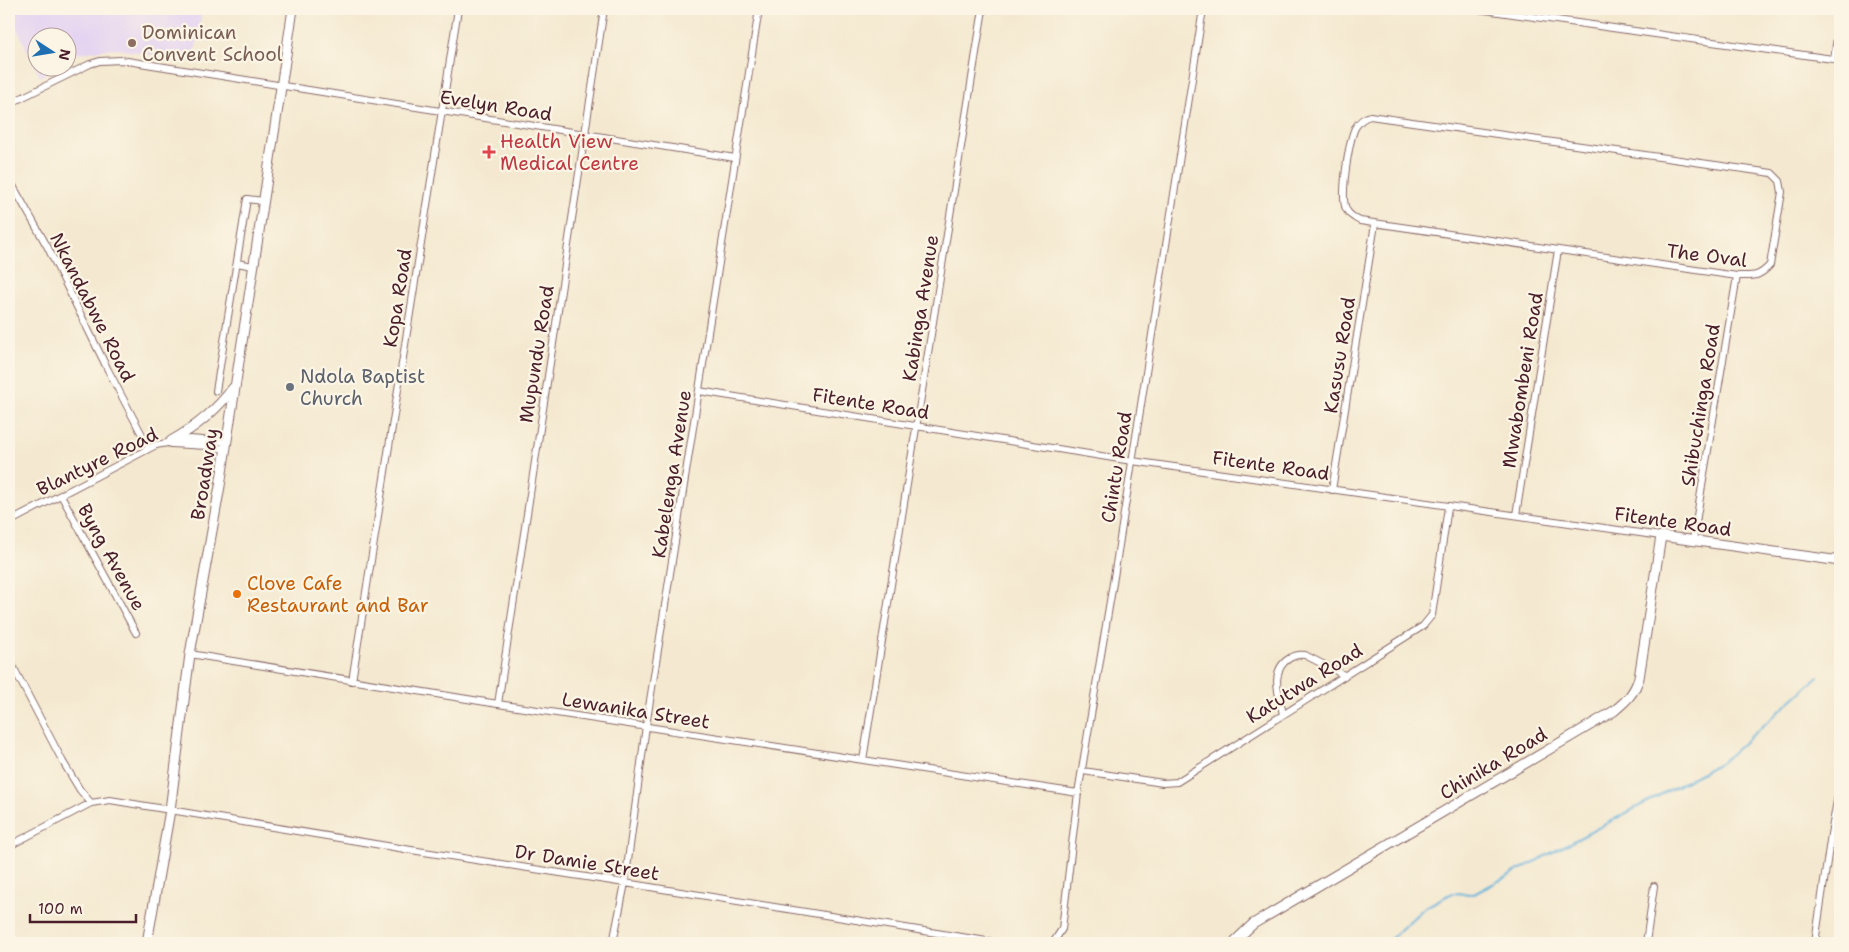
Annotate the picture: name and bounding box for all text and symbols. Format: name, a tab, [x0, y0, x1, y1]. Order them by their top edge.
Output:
place label: Dominican Convent School	[142, 20, 283, 67]
north arrow	[28, 28, 78, 78]
marker: Dominican Convent School	[126, 37, 138, 49]
text: N	[55, 47, 75, 62]
street label: Evelyn Road	[438, 84, 554, 127]
place label: Health View Medical Centre	[500, 129, 639, 176]
marker: Health View Medical Centre	[482, 145, 496, 159]
street label: Nkandabwe Road	[44, 228, 141, 386]
street label: Kabinga Avenue	[897, 233, 944, 383]
street label: The Oval	[1665, 238, 1749, 273]
street label: Kopa Road	[377, 247, 418, 349]
street label: Mupundu Road	[513, 283, 560, 425]
street label: Mwabombeni Road	[1496, 290, 1549, 470]
street label: Kasusu Road	[1318, 295, 1361, 415]
street label: Shibuchinga Road	[1675, 322, 1726, 488]
place label: Ndola Baptist Church	[300, 364, 425, 411]
marker: Ndola Baptist Church	[284, 381, 296, 393]
street label: Fitente Road	[811, 382, 931, 425]
street label: Kabelenga Avenue	[646, 388, 697, 560]
street label: Chintu Road	[1095, 410, 1138, 525]
street label: Blantyre Road	[32, 421, 162, 502]
street label: Broadway	[185, 426, 224, 522]
street label: Fitente Road	[1211, 445, 1331, 486]
street label: Byng Avenue	[72, 499, 151, 615]
street label: Fitente Road	[1613, 501, 1733, 542]
place label: Clove Cafe Restaurant and Bar	[247, 571, 429, 618]
marker: Clove Cafe Restaurant and Bar	[231, 588, 243, 600]
street label: Katutwa Road	[1241, 638, 1367, 729]
street label: Lewanika Street	[560, 686, 712, 735]
street label: Chinika Road	[1435, 722, 1552, 805]
street label: Dr Damie Street	[513, 839, 661, 886]
scale bar	[30, 892, 136, 924]
text: 100 m	[38, 899, 83, 919]

